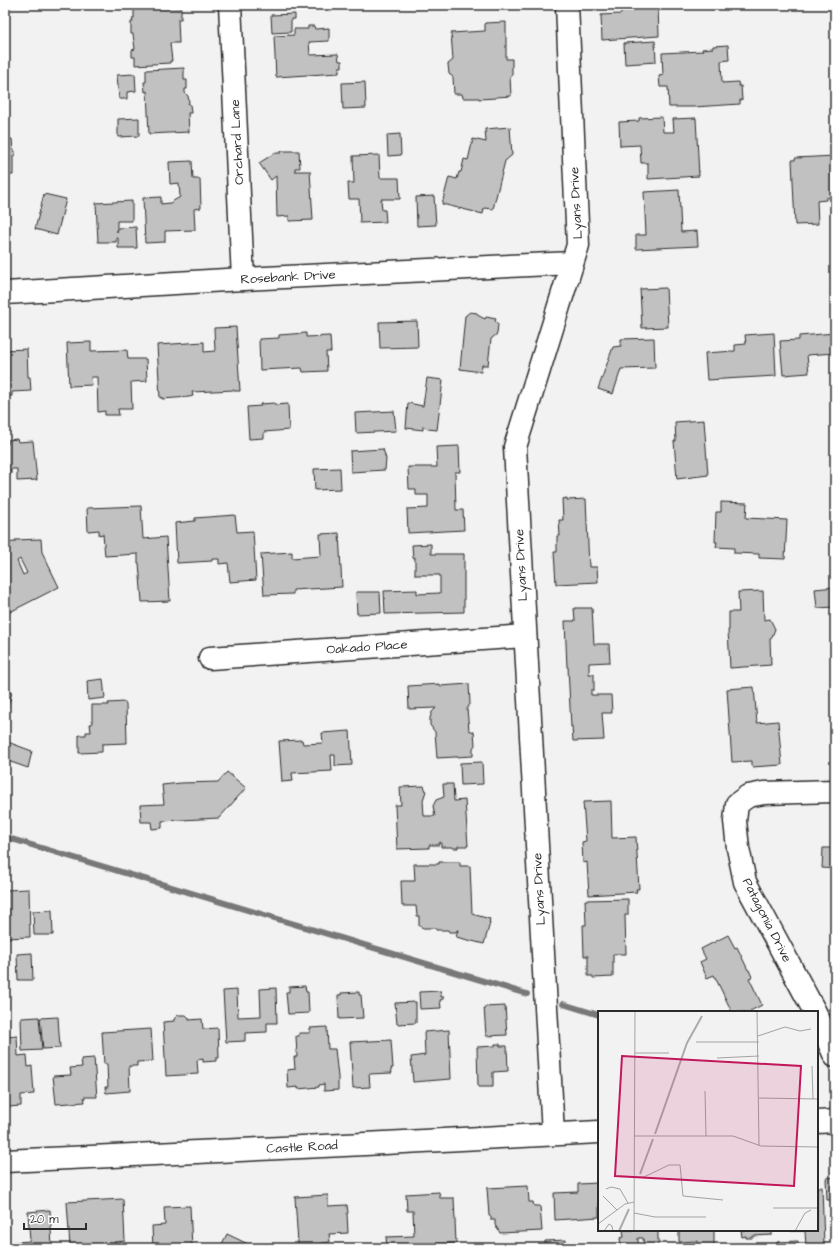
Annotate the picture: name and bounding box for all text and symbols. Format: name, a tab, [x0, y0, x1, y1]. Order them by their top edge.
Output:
street label: Orchard Lane	[226, 99, 248, 185]
street label: Lyans Drive	[565, 166, 588, 240]
street label: Rosebank Drive	[240, 266, 336, 288]
street label: Lyans Drive	[510, 528, 533, 602]
street label: Oakado Place	[326, 635, 408, 659]
street label: Lyans Drive	[528, 852, 551, 926]
street label: Patagonia Drive	[737, 875, 796, 966]
inset map	[598, 1011, 818, 1231]
street label: Castle Road	[266, 1136, 339, 1158]
scale bar	[24, 1205, 86, 1231]
text: 20 m	[30, 1211, 59, 1228]

